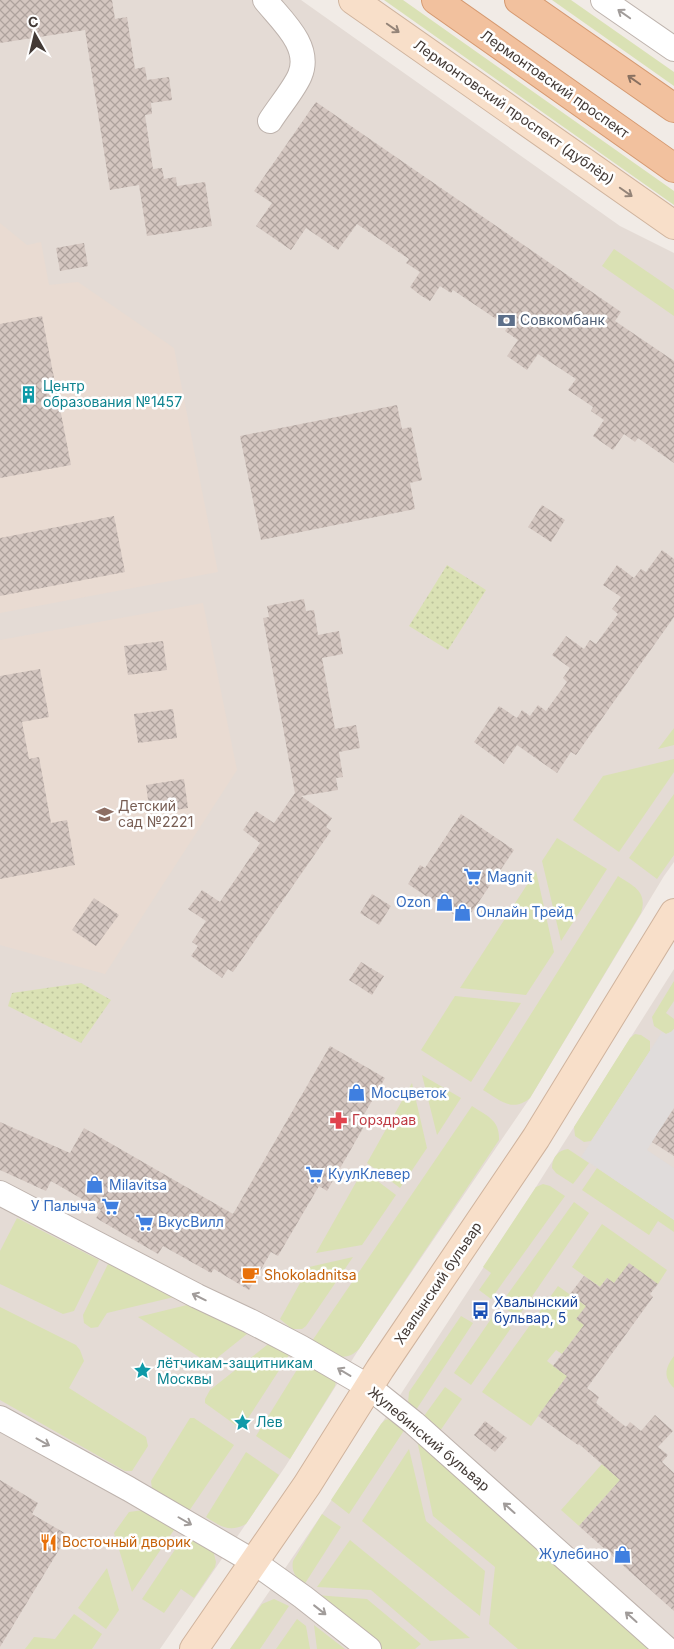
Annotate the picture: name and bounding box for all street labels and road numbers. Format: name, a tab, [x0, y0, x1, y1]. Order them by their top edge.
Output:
street label: Лермонтовский проспект	[478, 26, 633, 142]
street label: Лермонтовский проспект (дублёр)	[411, 36, 618, 188]
street label: Хвалынский бульвар	[390, 1218, 485, 1347]
street label: Жулебинский бульвар	[365, 1383, 494, 1494]

